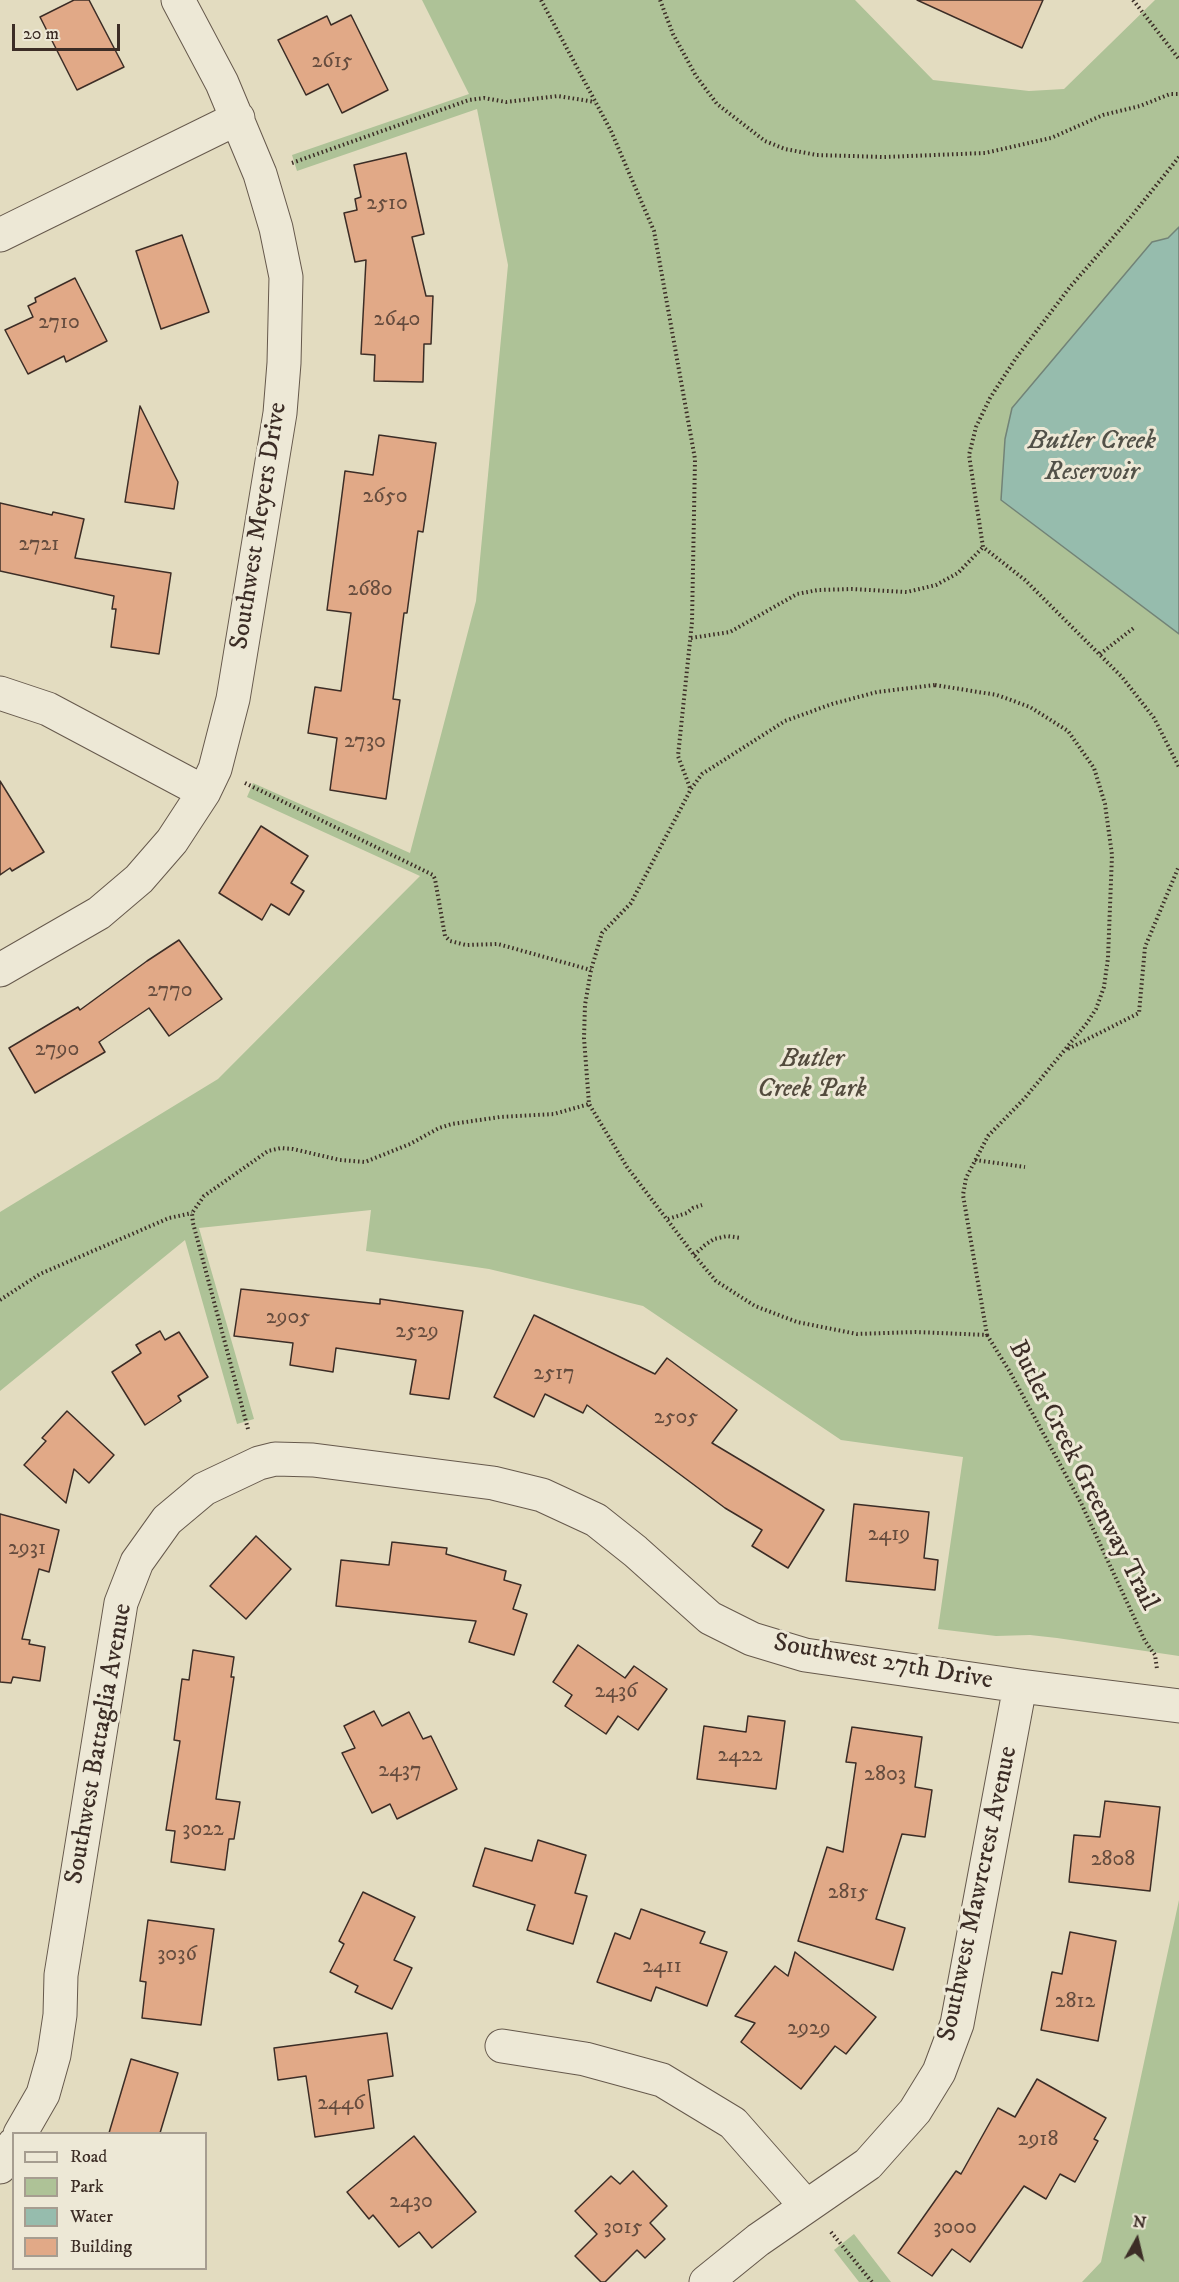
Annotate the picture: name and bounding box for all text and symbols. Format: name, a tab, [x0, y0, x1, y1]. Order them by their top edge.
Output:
scale bar	[15, 12, 123, 50]
text: 20 m	[23, 23, 59, 45]
house number: 2615	[311, 49, 353, 75]
house number: 2510	[366, 191, 408, 217]
house number: 2640	[374, 307, 420, 333]
house number: 2710	[38, 310, 80, 336]
street label: Southwest Meyers Drive	[225, 400, 295, 652]
water label: Butler Creek Reservoir	[1028, 426, 1156, 489]
house number: 2650	[362, 484, 408, 510]
house number: 2721	[19, 532, 59, 558]
house number: 2680	[347, 577, 393, 603]
house number: 2730	[344, 729, 386, 755]
house number: 2770	[147, 978, 193, 1004]
house number: 2790	[35, 1037, 79, 1063]
park label: Butler Creek Park	[757, 1045, 867, 1106]
house number: 2905	[266, 1305, 310, 1331]
house number: 2529	[395, 1319, 439, 1345]
street label: Butler Creek Greenway Trail	[1000, 1336, 1164, 1616]
house number: 2517	[533, 1361, 575, 1387]
house number: 2505	[654, 1405, 698, 1431]
house number: 2419	[868, 1522, 910, 1548]
house number: 2931	[8, 1536, 46, 1562]
street label: Southwest Battaglia Avenue	[60, 1601, 140, 1887]
street label: Southwest 27th Drive	[771, 1628, 995, 1698]
house number: 2436	[594, 1679, 638, 1705]
house number: 2422	[717, 1743, 763, 1769]
street label: Southwest Mawrcrest Avenue	[932, 1744, 1026, 2044]
house number: 2437	[378, 1758, 422, 1784]
house number: 2803	[864, 1762, 906, 1788]
house number: 3022	[182, 1817, 224, 1843]
house number: 2808	[1091, 1847, 1135, 1873]
house number: 2815	[828, 1880, 868, 1906]
house number: 3036	[157, 1942, 197, 1968]
house number: 2411	[642, 1954, 682, 1980]
house number: 2812	[1055, 1989, 1095, 2015]
house number: 2929	[787, 2016, 831, 2042]
house number: 2446	[317, 2091, 365, 2117]
house number: 2918	[1018, 2127, 1058, 2153]
legend	[12, 2132, 207, 2270]
text: Road	[70, 2146, 107, 2168]
text: Park	[70, 2176, 104, 2198]
house number: 2430	[389, 2189, 433, 2215]
text: Water	[70, 2206, 113, 2228]
north arrow	[1107, 2210, 1167, 2270]
text: N	[1132, 2211, 1147, 2233]
house number: 3015	[604, 2215, 642, 2241]
house number: 3000	[933, 2215, 977, 2241]
text: Building	[70, 2236, 132, 2258]

